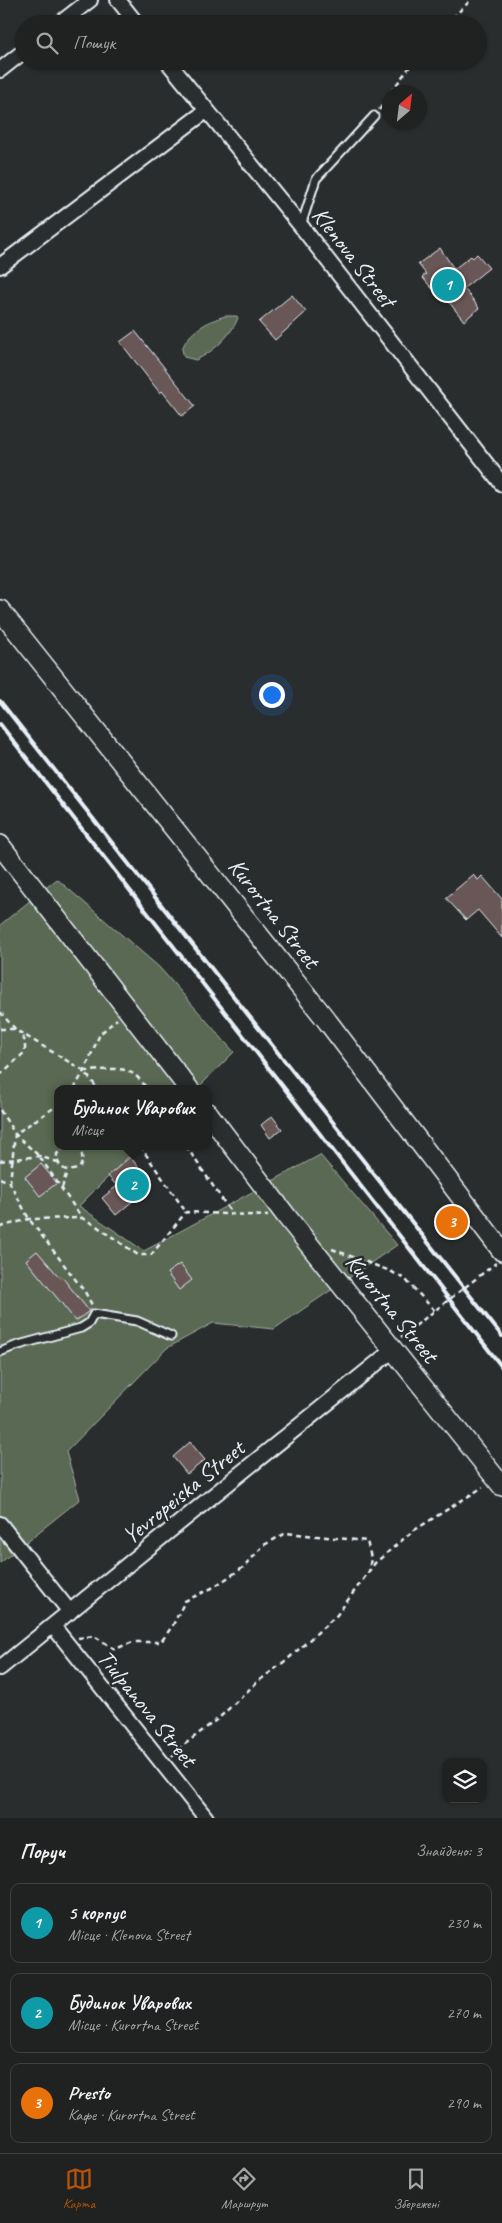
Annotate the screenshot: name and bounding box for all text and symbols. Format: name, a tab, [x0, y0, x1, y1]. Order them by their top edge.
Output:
search box	[15, 15, 487, 70]
icon: search	[33, 29, 61, 57]
text: Пошук	[73, 31, 115, 55]
north arrow	[382, 85, 427, 130]
street label: Klenova Street	[305, 201, 404, 316]
pin: 1	[432, 266, 464, 304]
your location	[259, 682, 285, 708]
street label: Kurortna Street	[222, 852, 328, 976]
popup	[54, 1085, 212, 1150]
text: Будинок Уварових	[72, 1096, 194, 1120]
text: Місце	[72, 1120, 103, 1140]
pin: 2	[117, 1166, 149, 1204]
pin: 3	[436, 1203, 468, 1241]
street label: Kurortna Street	[339, 1248, 446, 1370]
street label: Yevropeiska Street	[116, 1432, 252, 1551]
street label: Tiulpanova Street	[91, 1643, 205, 1774]
map controls	[442, 1758, 487, 1803]
button: layers	[442, 1758, 487, 1803]
text: Поруч	[20, 1838, 65, 1864]
text: Знайдено: 3	[416, 1841, 482, 1861]
text: 5 корпус	[68, 1901, 125, 1925]
text: 1	[33, 1913, 41, 1933]
text: 230 m	[447, 1913, 481, 1933]
text: Місце · Klenova Street	[68, 1925, 190, 1945]
text: Будинок Уварових	[68, 1991, 190, 2015]
text: 2	[33, 2003, 41, 2023]
text: 270 m	[447, 2003, 481, 2023]
text: Місце · Kurortna Street	[68, 2015, 198, 2035]
text: Presto	[68, 2081, 110, 2105]
text: 3	[33, 2093, 41, 2113]
text: 290 m	[447, 2093, 481, 2113]
text: Кафе · Kurortna Street	[68, 2105, 195, 2125]
tab: Карта	[63, 2165, 95, 2212]
tab: Маршрут	[221, 2165, 267, 2212]
tab: Збережені	[393, 2165, 439, 2212]

